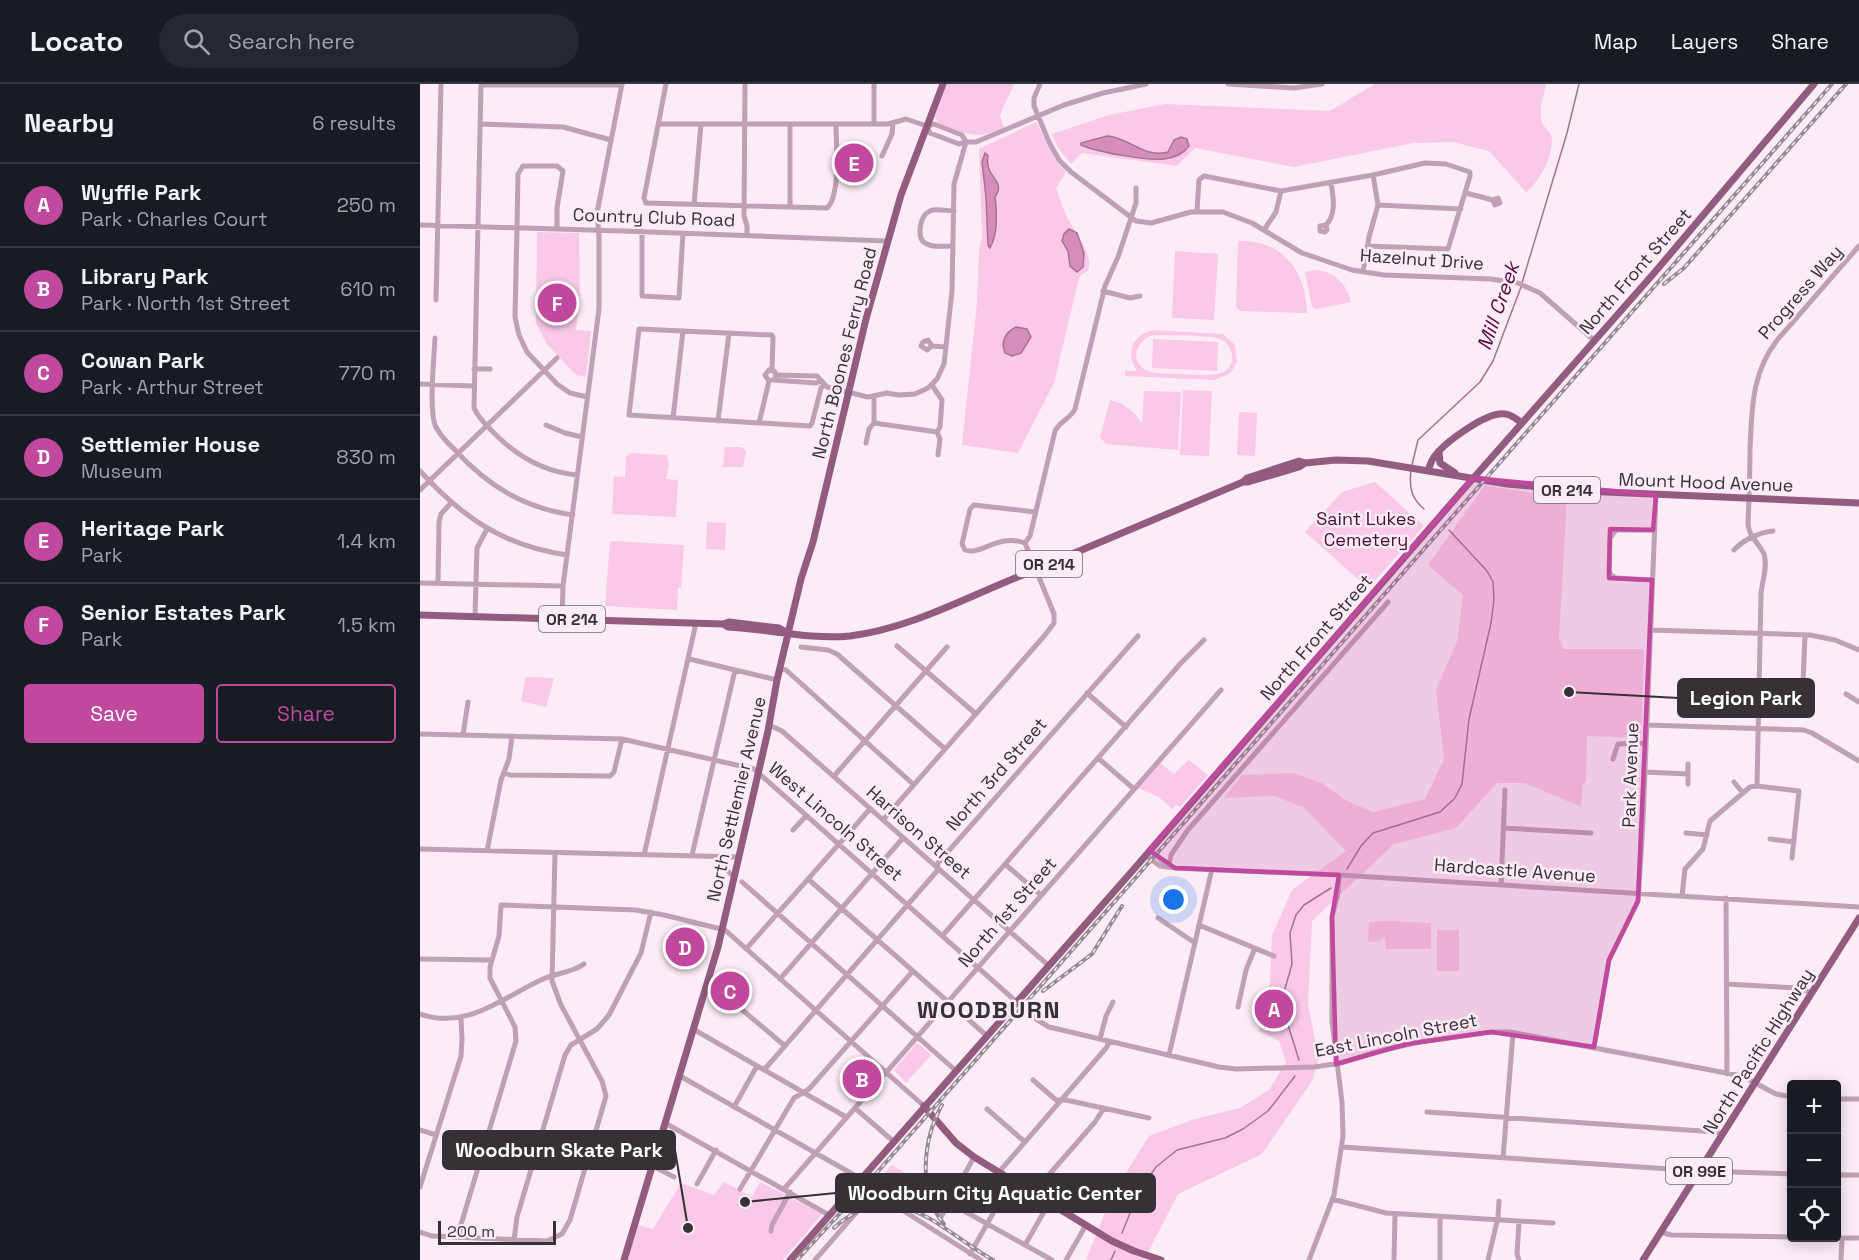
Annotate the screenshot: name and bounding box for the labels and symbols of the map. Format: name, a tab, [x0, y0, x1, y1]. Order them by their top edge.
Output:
pin: E	[834, 140, 874, 185]
street label: Country Club Road	[572, 203, 736, 231]
street label: North Front Street	[1574, 203, 1696, 339]
street label: Progress Way	[1753, 240, 1847, 344]
street label: Hazelnut Drive	[1359, 243, 1485, 275]
street label: North Boones Ferry Road	[807, 245, 881, 461]
water label: Mill Creek	[1471, 256, 1526, 354]
pin: F	[538, 280, 576, 326]
street label: Mount Hood Avenue	[1618, 467, 1794, 497]
road number: OR 214	[1534, 477, 1600, 503]
park label: Saint Lukes Cemetery	[1316, 507, 1416, 551]
road number: OR 214	[1016, 551, 1082, 577]
street label: North Front Street	[1255, 569, 1377, 705]
road number: OR 214	[539, 606, 605, 632]
callout: Legion Park	[1678, 679, 1814, 717]
text: Legion Park	[1690, 685, 1802, 711]
street label: North Settlemier Avenue	[701, 694, 771, 904]
street label: North 3rd Street	[941, 713, 1051, 835]
street label: Park Avenue	[1617, 722, 1643, 828]
street label: West Lincoln Street	[764, 756, 908, 886]
street label: Harrison Street	[862, 780, 976, 884]
street label: North 1st Street	[953, 852, 1061, 972]
street label: Hardcastle Avenue	[1433, 853, 1597, 887]
your location	[1159, 885, 1188, 914]
pin: D	[666, 924, 704, 970]
street label: North Pacific Highway	[1698, 964, 1818, 1138]
pin: C	[710, 968, 750, 1014]
pin: A	[1254, 986, 1294, 1032]
district label: WOODBURN	[917, 994, 1061, 1025]
street label: East Lincoln Street	[1313, 1008, 1479, 1062]
pin: B	[842, 1056, 882, 1102]
callout: Woodburn Skate Park	[443, 1131, 675, 1169]
text: Woodburn Skate Park	[455, 1137, 663, 1163]
road number: OR 99E	[1666, 1158, 1732, 1184]
callout: Woodburn City Aquatic Center	[836, 1174, 1155, 1212]
text: Woodburn City Aquatic Center	[848, 1180, 1142, 1206]
scale bar	[438, 1218, 556, 1246]

